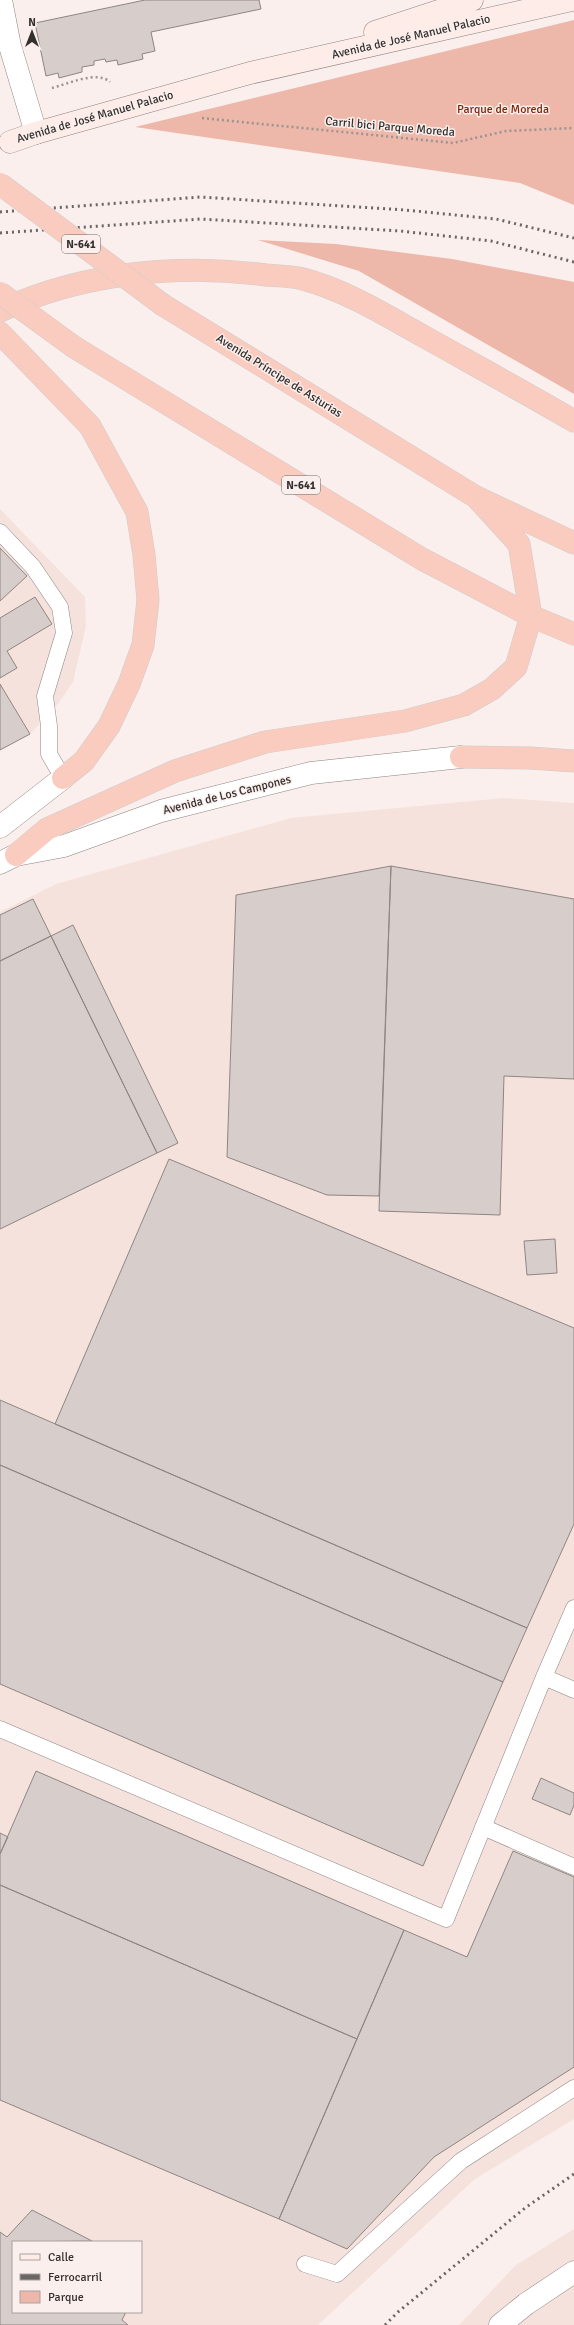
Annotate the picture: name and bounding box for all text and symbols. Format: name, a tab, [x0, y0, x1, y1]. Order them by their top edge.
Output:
street label: Avenida de José Manuel Palacio	[330, 11, 492, 63]
north arrow	[12, 12, 52, 52]
text: N	[28, 16, 36, 29]
street label: Avenida de José Manuel Palacio	[15, 87, 175, 147]
park label: Parque de Moreda	[457, 102, 549, 117]
street label: Carril bici Parque Moreda	[325, 114, 455, 140]
road number: N-641	[62, 235, 100, 253]
street label: Avenida Príncipe de Asturias	[213, 331, 345, 421]
road number: N-641	[282, 476, 320, 494]
street label: Avenida de Los Campones	[161, 772, 293, 818]
legend	[12, 2241, 142, 2313]
text: Calle	[48, 2250, 74, 2265]
text: Ferrocarril	[48, 2270, 103, 2285]
text: Parque	[48, 2290, 84, 2305]

